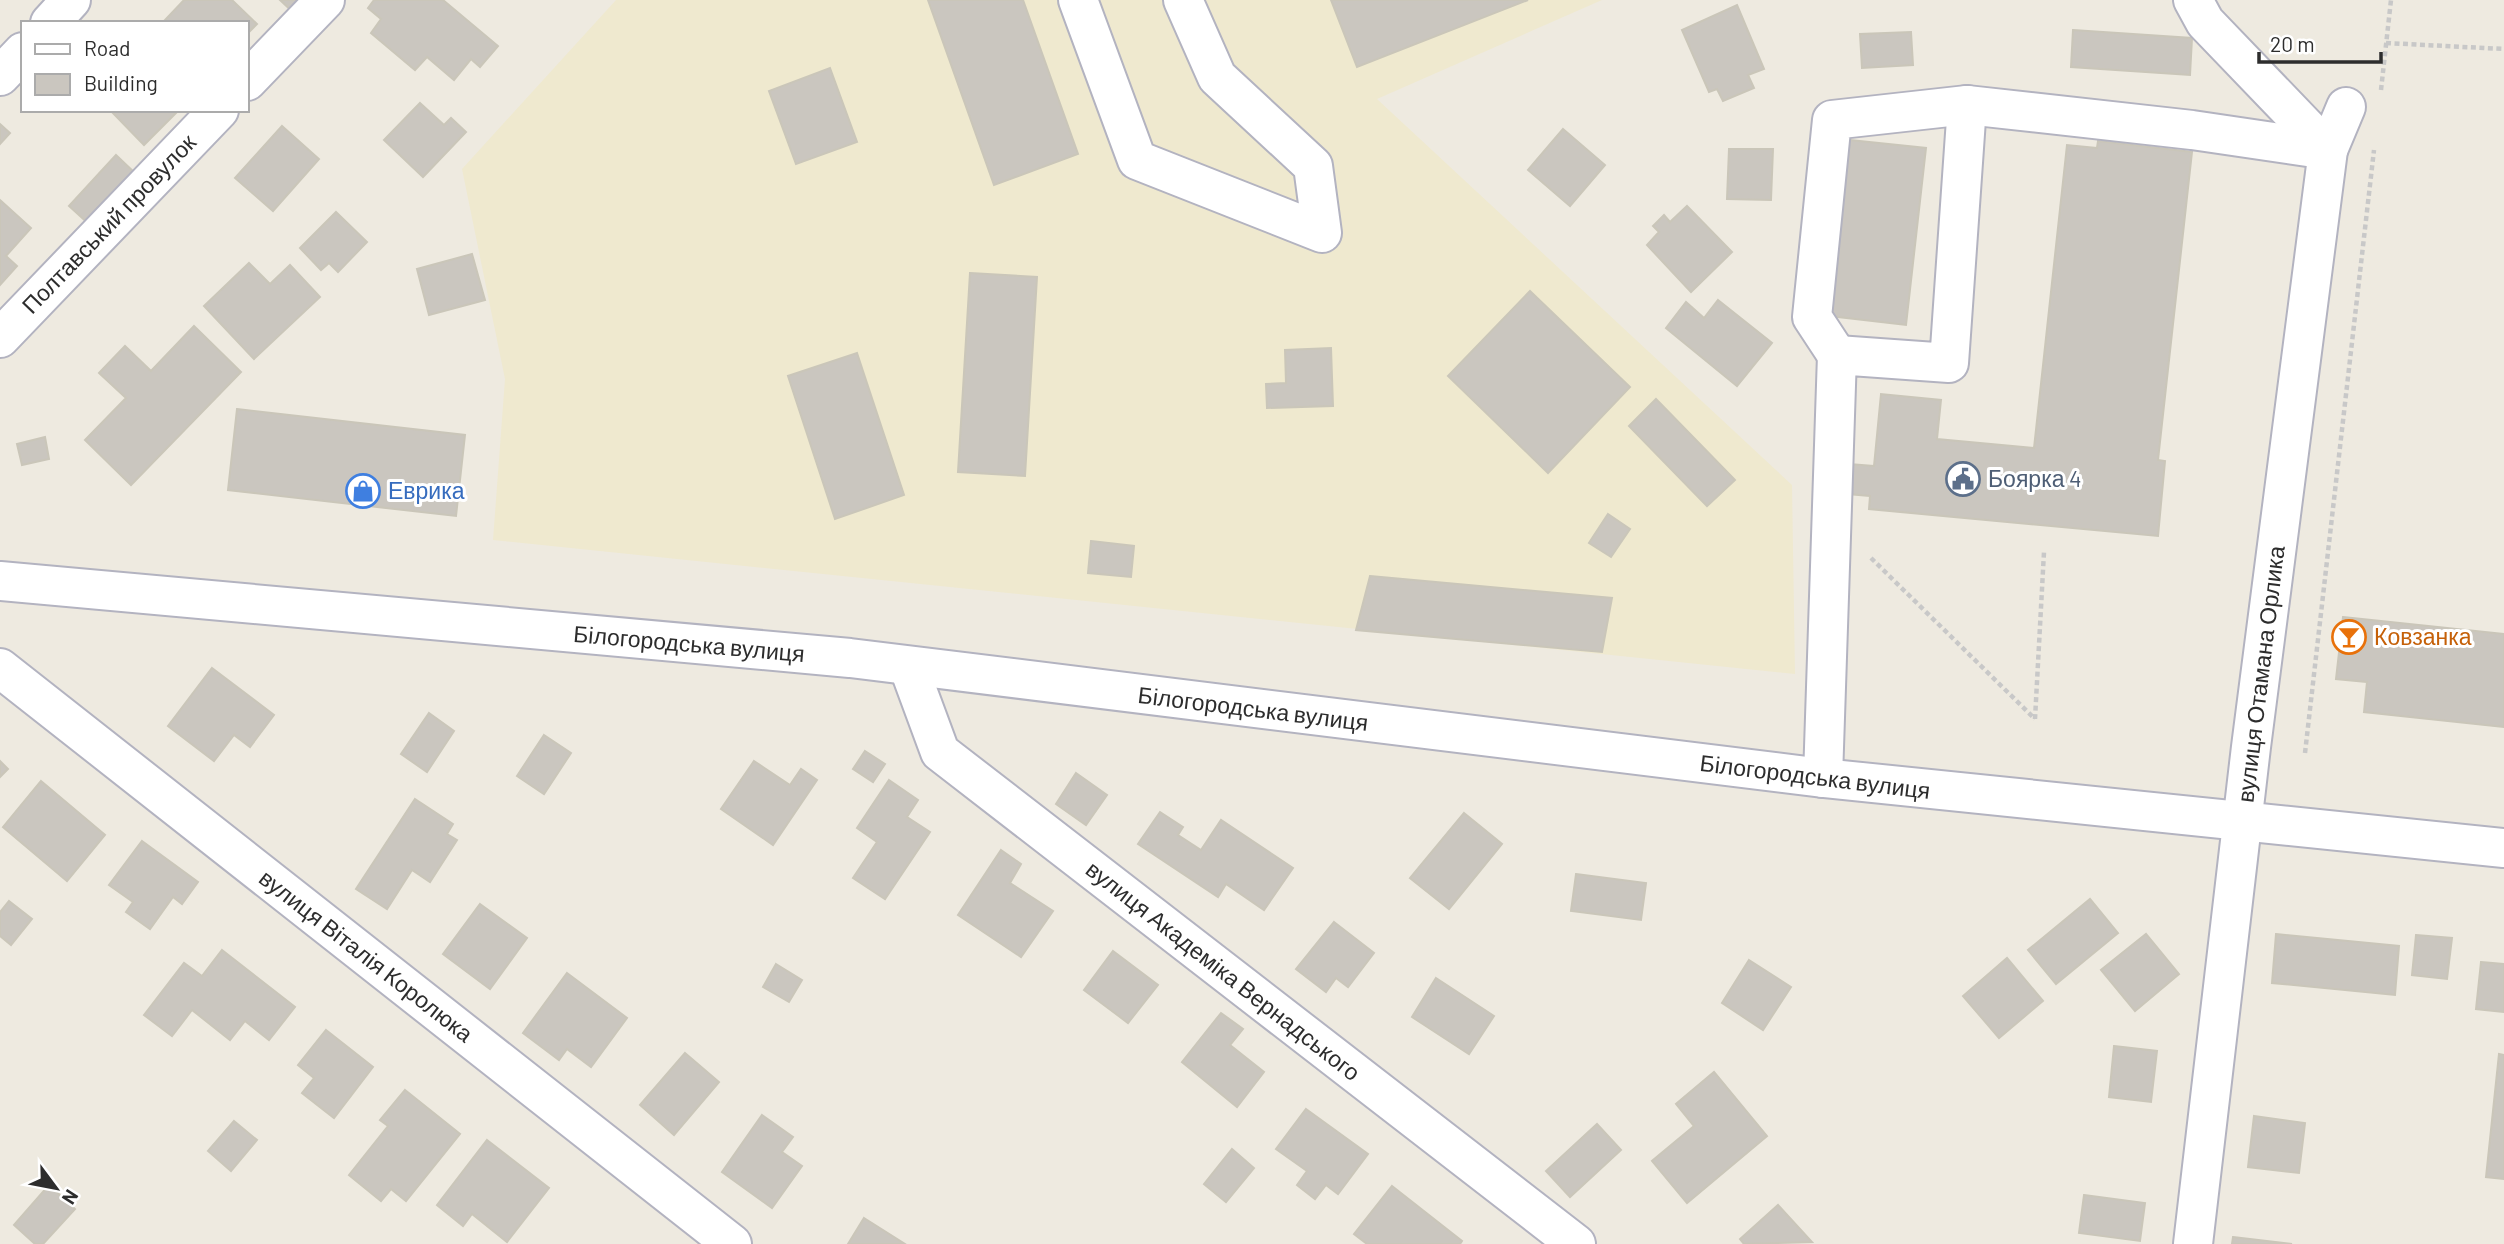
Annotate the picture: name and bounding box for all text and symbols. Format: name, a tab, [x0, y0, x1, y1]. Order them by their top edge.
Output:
legend	[21, 21, 248, 112]
scale bar	[2259, 21, 2382, 65]
text: 20 m	[2270, 31, 2315, 56]
text: Road	[84, 35, 130, 60]
text: Building	[84, 70, 158, 95]
street label: Полтавський провулок	[15, 127, 202, 319]
public building icon: Боярка 4	[1944, 460, 1982, 498]
place label: Боярка 4	[1988, 464, 2082, 492]
shop icon: Еврика	[344, 472, 382, 510]
place label: Еврика	[388, 476, 465, 504]
street label: вулиця Отамана Орлика	[2230, 544, 2290, 804]
bar icon: Ковзанка	[2330, 618, 2368, 656]
street label: Білогородська вулиця	[572, 619, 806, 667]
place label: Ковзанка	[2374, 622, 2472, 650]
street label: Білогородська вулиця	[1136, 680, 1370, 736]
street label: Білогородська вулиця	[1698, 748, 1932, 804]
street label: вулиця Академіка Вернадського	[1081, 854, 1366, 1086]
street label: вулиця Віталія Королюка	[254, 863, 479, 1048]
north arrow	[21, 1153, 91, 1223]
text: N	[58, 1186, 84, 1209]

